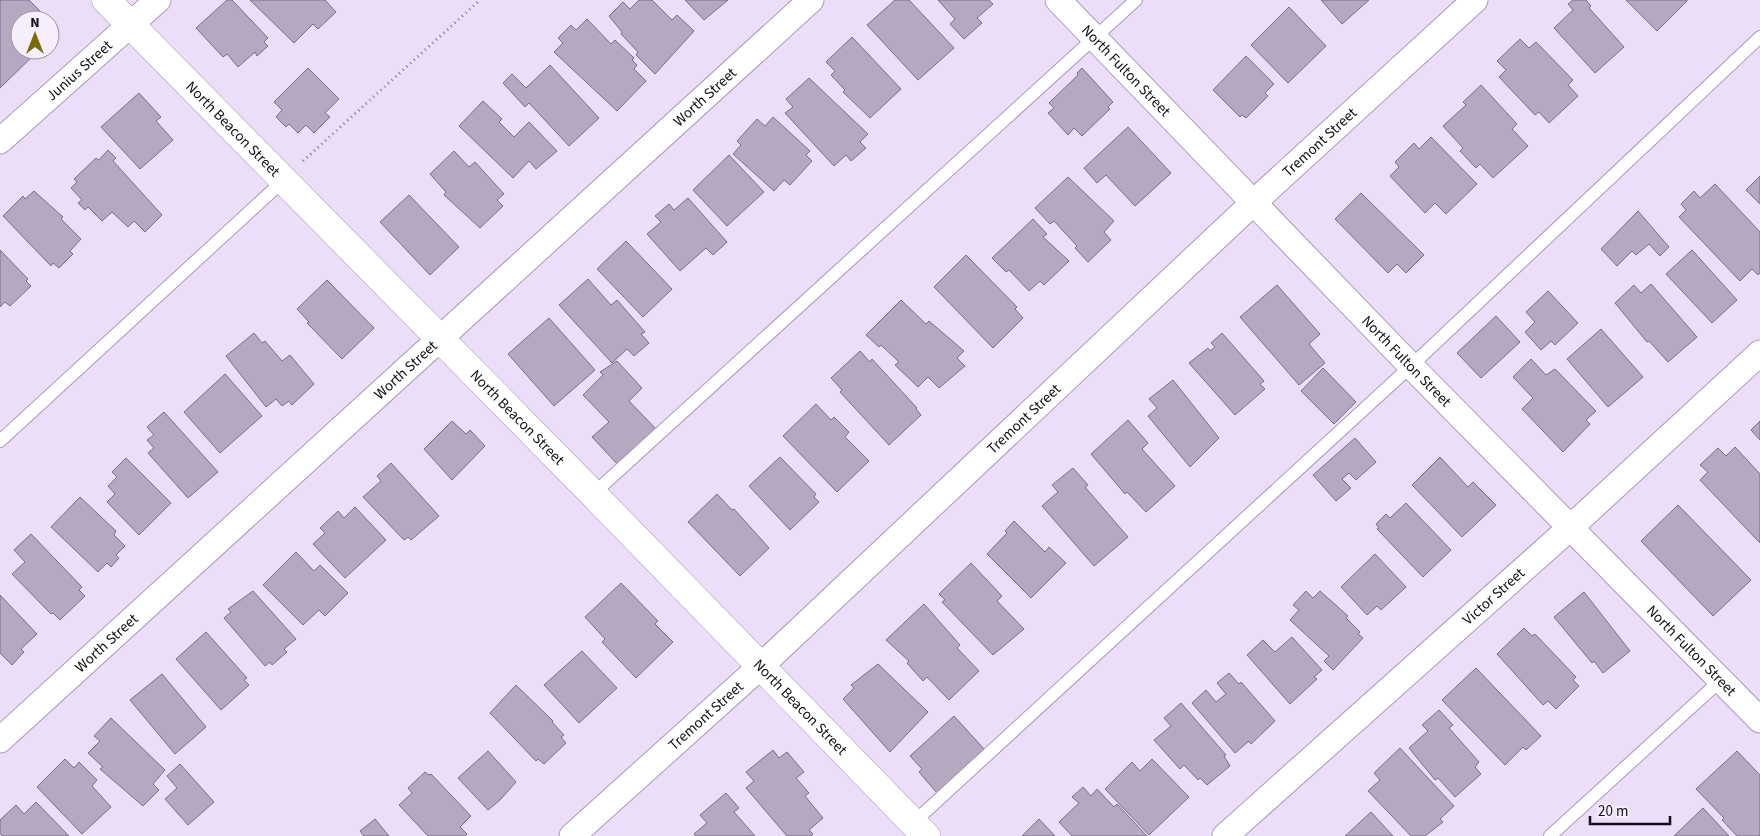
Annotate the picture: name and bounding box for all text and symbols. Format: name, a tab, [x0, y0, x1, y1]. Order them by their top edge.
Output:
north arrow	[10, 10, 60, 60]
text: N	[30, 13, 40, 33]
street label: North Fulton Street	[1077, 20, 1175, 121]
street label: Junius Street	[41, 35, 117, 106]
street label: Worth Street	[668, 63, 741, 131]
street label: North Beacon Street	[181, 76, 285, 181]
street label: Tremont Street	[1278, 103, 1361, 182]
street label: North Fulton Street	[1357, 311, 1456, 412]
street label: Worth Street	[369, 336, 442, 404]
street label: North Beacon Street	[466, 365, 569, 470]
street label: Tremont Street	[982, 379, 1065, 459]
street label: Victor Street	[1458, 563, 1529, 630]
street label: North Fulton Street	[1642, 600, 1741, 701]
street label: Worth Street	[70, 609, 143, 677]
street label: North Beacon Street	[749, 654, 852, 760]
street label: Tremont Street	[664, 676, 748, 755]
scale bar	[1590, 794, 1670, 826]
text: 20 m	[1598, 801, 1628, 822]

